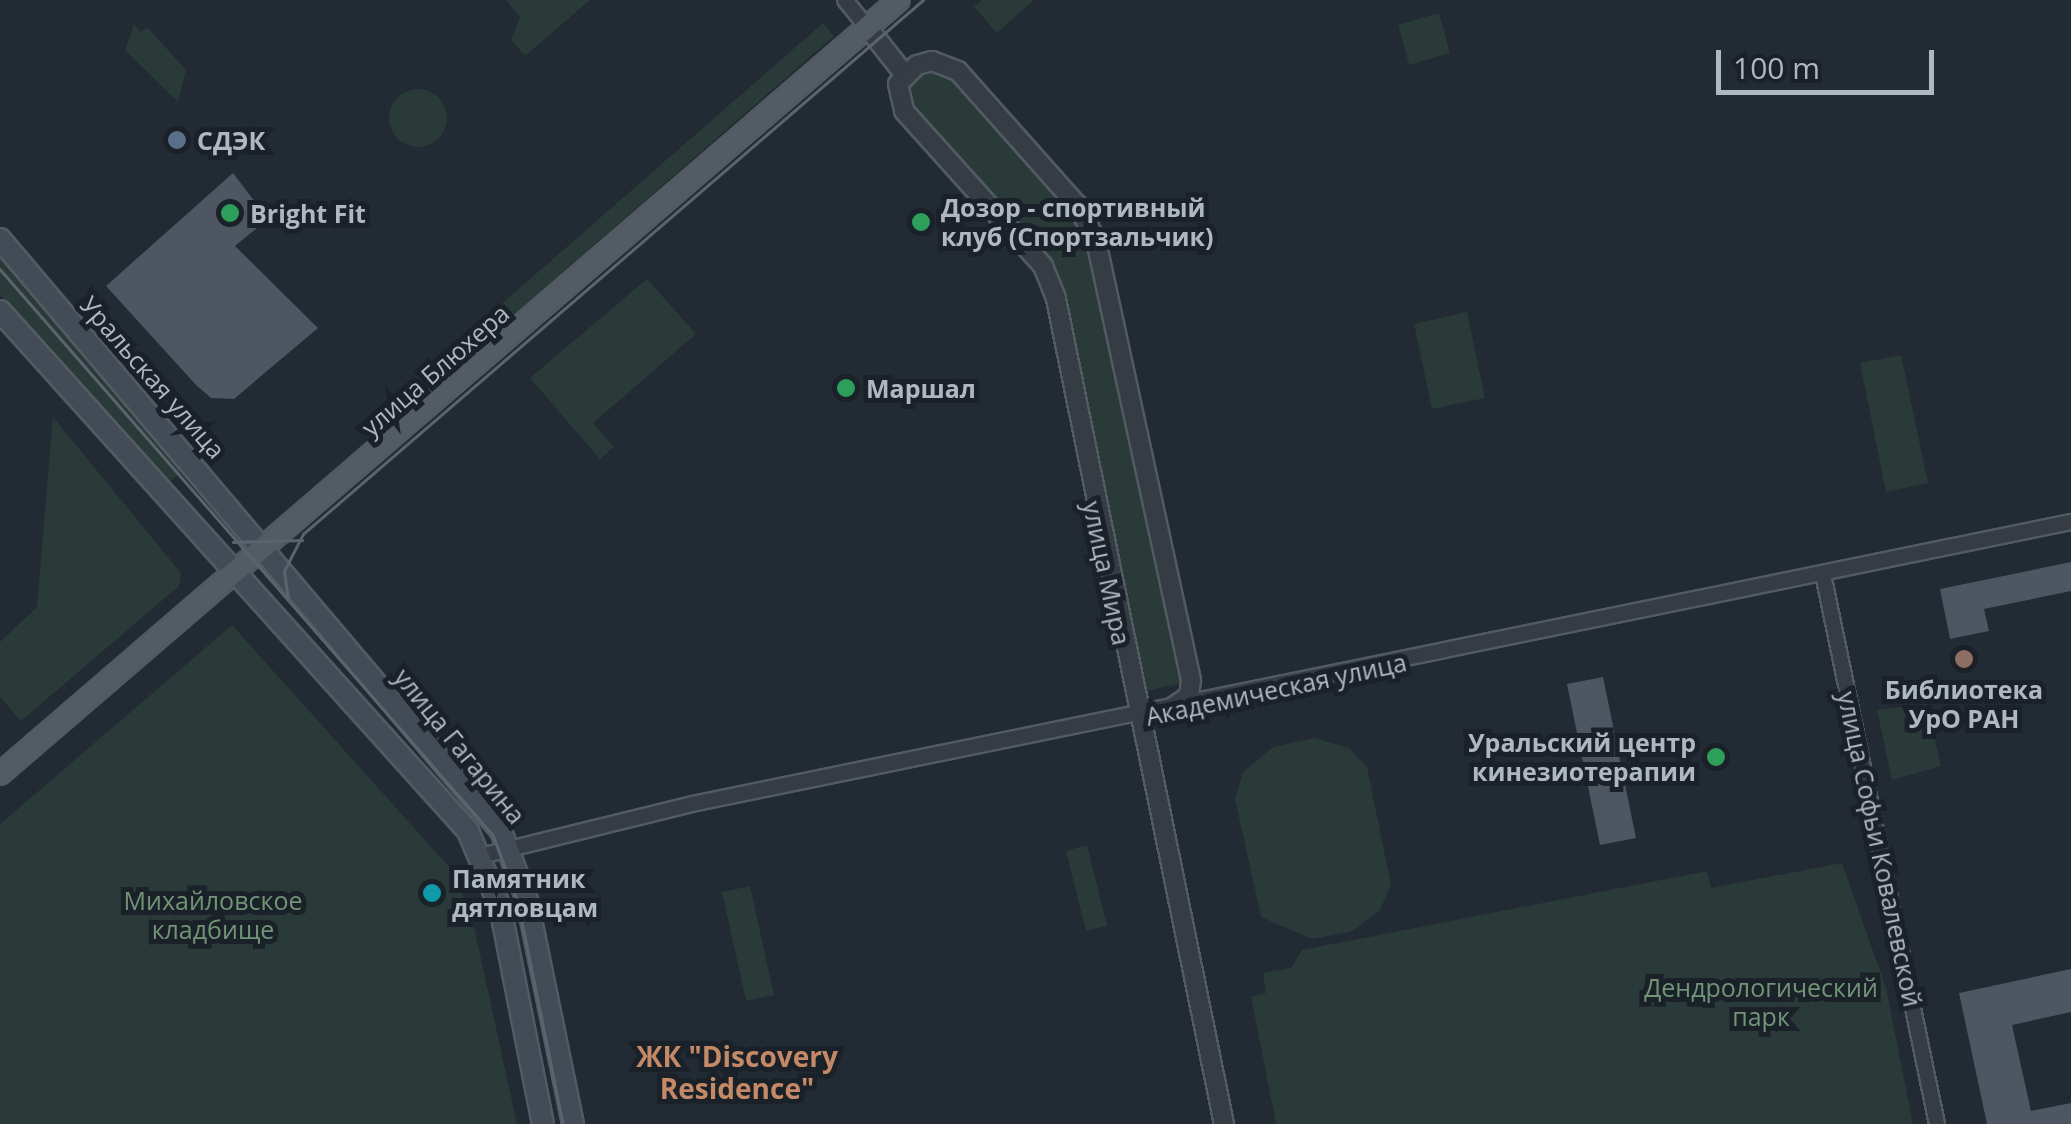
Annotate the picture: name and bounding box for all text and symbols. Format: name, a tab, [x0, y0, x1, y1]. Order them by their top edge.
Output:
scale bar	[1721, 30, 1938, 92]
text: 100 m	[1733, 47, 1820, 88]
place label: СДЭК	[197, 125, 265, 155]
marker: СДЭК	[166, 129, 188, 151]
place label: Дозор - спортивный клуб (Спортзальчик)	[941, 193, 1213, 252]
place label: Bright Fit	[250, 198, 366, 228]
marker: Bright Fit	[219, 202, 241, 224]
marker: Дозор - спортивный клуб (Спортзальчик)	[910, 211, 932, 233]
street label: Уральская улица	[74, 290, 232, 464]
street label: улица Блюхера	[355, 298, 515, 442]
place label: Маршал	[866, 373, 976, 403]
marker: Маршал	[835, 377, 857, 399]
street label: улица Мира	[1077, 498, 1137, 648]
street label: Академическая улица	[1143, 647, 1409, 731]
marker: Библиотека УрО РАН	[1953, 648, 1975, 670]
street label: улица Гагарина	[388, 662, 532, 830]
place label: Библиотека УрО РАН	[1885, 675, 2043, 734]
street label: улица Софьи Ковалевской	[1832, 689, 1928, 1009]
place label: Уральский центр кинезиотерапии	[1468, 728, 1696, 787]
marker: Уральский центр кинезиотерапии	[1705, 746, 1727, 768]
place label: Памятник дятловцам	[452, 864, 598, 923]
marker: Памятник дятловцам	[421, 882, 443, 904]
park label: Михайловское кладбище	[124, 886, 302, 945]
park label: Дендрологический парк	[1644, 973, 1878, 1032]
district label: ЖК "Discovery Residence"	[636, 1039, 838, 1105]

